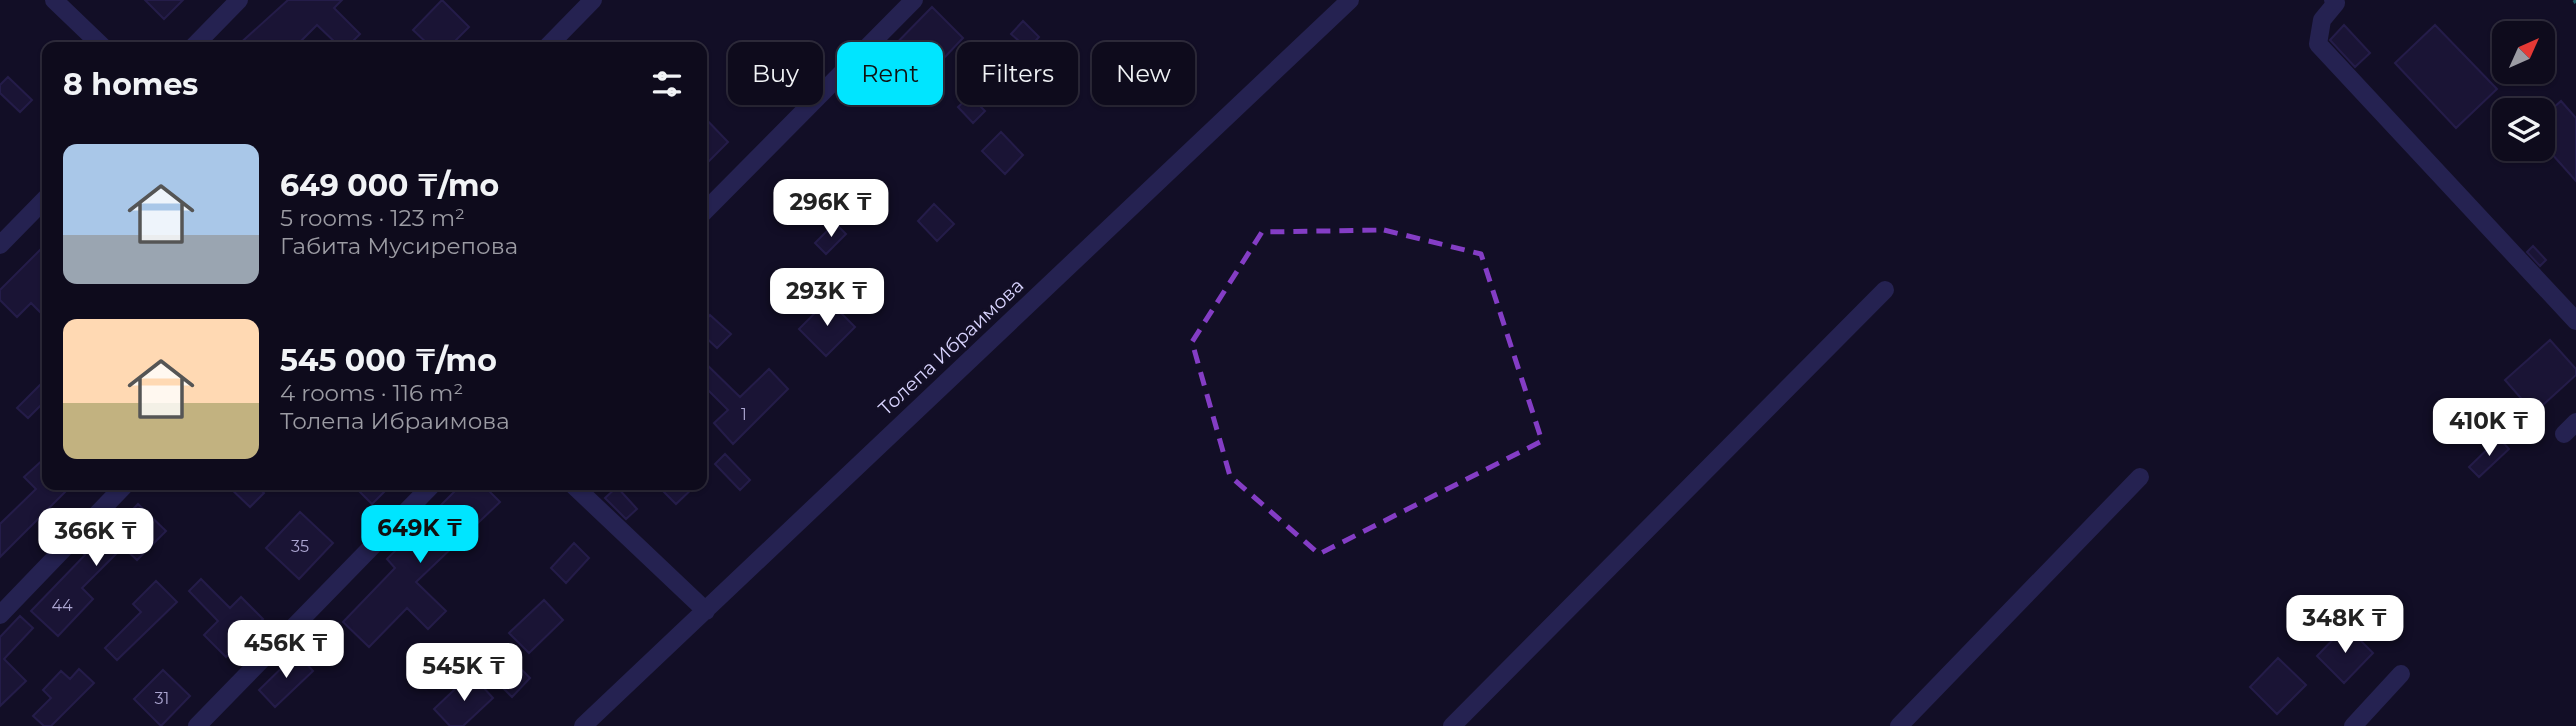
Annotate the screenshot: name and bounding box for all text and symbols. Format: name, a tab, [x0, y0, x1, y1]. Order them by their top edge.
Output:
north arrow	[2492, 21, 2555, 84]
map controls	[2492, 21, 2555, 161]
chip: Buy	[728, 42, 823, 105]
chip: Rent	[837, 42, 943, 105]
chip: Filters	[957, 42, 1078, 105]
chip: New	[1092, 42, 1195, 105]
icon: filters	[648, 65, 686, 103]
text: 8 homes	[63, 66, 198, 103]
button: layers	[2492, 98, 2555, 161]
text: 649 000 ₸/mo	[280, 167, 499, 204]
icon: home	[119, 172, 203, 256]
pin: 296K ₸	[774, 180, 888, 239]
text: 296K ₸	[789, 188, 873, 216]
text: 5 rooms · 123 m²	[280, 204, 465, 232]
text: Габита Мусирепова	[280, 232, 518, 260]
pin: 293K ₸	[770, 268, 884, 328]
street label: Толепа Ибраимова	[874, 274, 1028, 420]
text: 293K ₸	[786, 277, 868, 305]
text: 545 000 ₸/mo	[280, 342, 497, 379]
icon: home	[119, 347, 203, 431]
text: 4 rooms · 116 m²	[280, 379, 463, 407]
pin: 410K ₸	[2432, 398, 2546, 458]
house number: 1	[741, 405, 747, 424]
text: Толепа Ибраимова	[280, 407, 510, 435]
text: 410K ₸	[2449, 407, 2529, 435]
pin: 649K ₸	[363, 505, 477, 565]
pin: 366K ₸	[39, 508, 153, 568]
text: 649K ₸	[377, 514, 463, 542]
text: 366K ₸	[54, 517, 138, 545]
house number: 35	[291, 537, 309, 556]
house number: 44	[51, 596, 73, 615]
pin: 348K ₸	[2288, 596, 2402, 655]
text: 348K ₸	[2302, 604, 2388, 632]
pin: 456K ₸	[229, 620, 343, 680]
text: 456K ₸	[244, 629, 328, 657]
pin: 545K ₸	[407, 644, 521, 703]
text: 545K ₸	[422, 652, 506, 680]
house number: 31	[155, 689, 169, 708]

